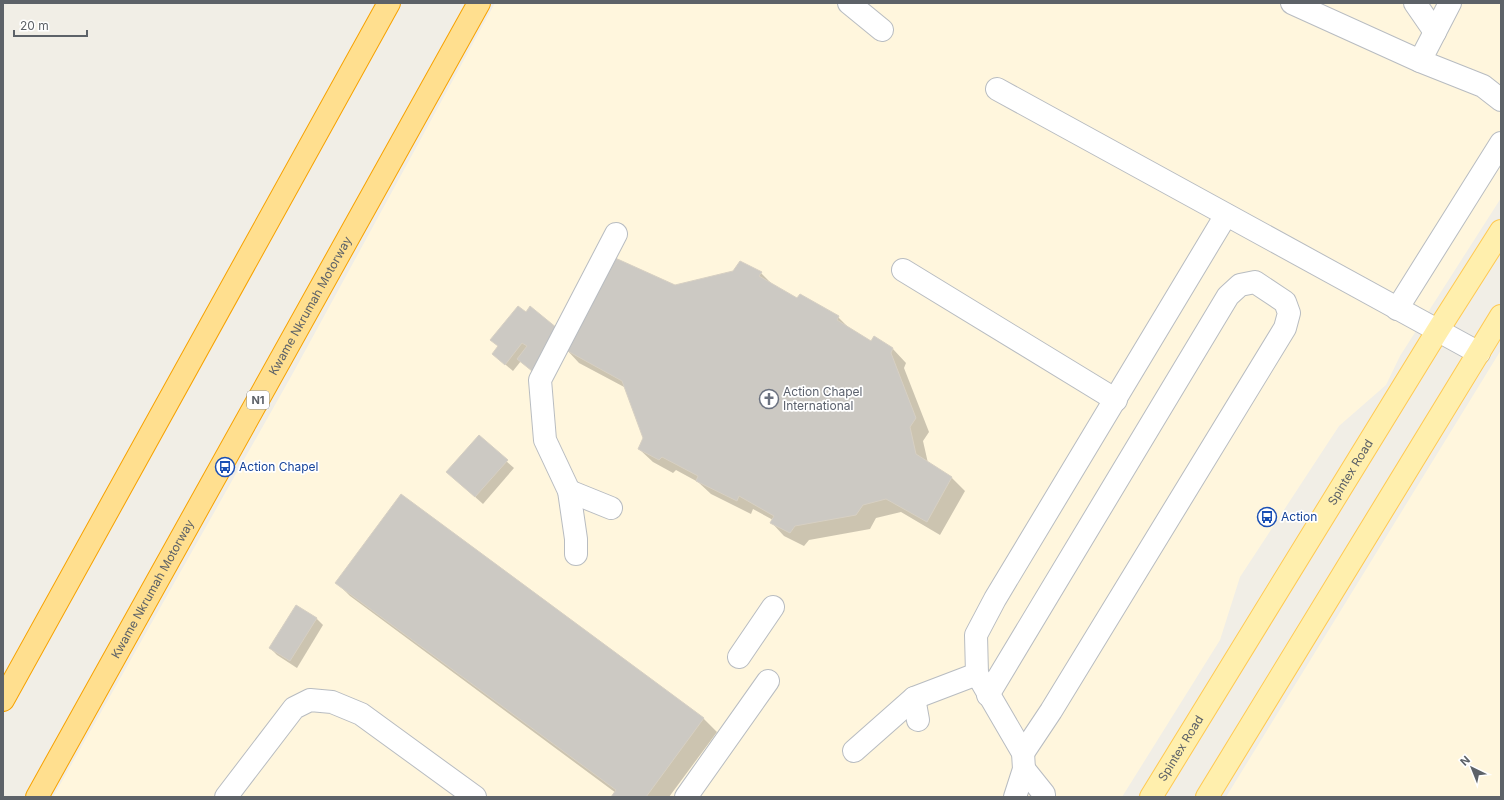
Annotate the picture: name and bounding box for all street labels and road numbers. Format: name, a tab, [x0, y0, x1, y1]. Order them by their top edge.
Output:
street label: Kwame Nkrumah Motorway	[265, 233, 355, 378]
road number: N1	[247, 391, 269, 409]
street label: Spintex Road	[1324, 436, 1376, 508]
street label: Kwame Nkrumah Motorway	[108, 517, 197, 661]
street label: Spintex Road	[1155, 713, 1206, 784]

